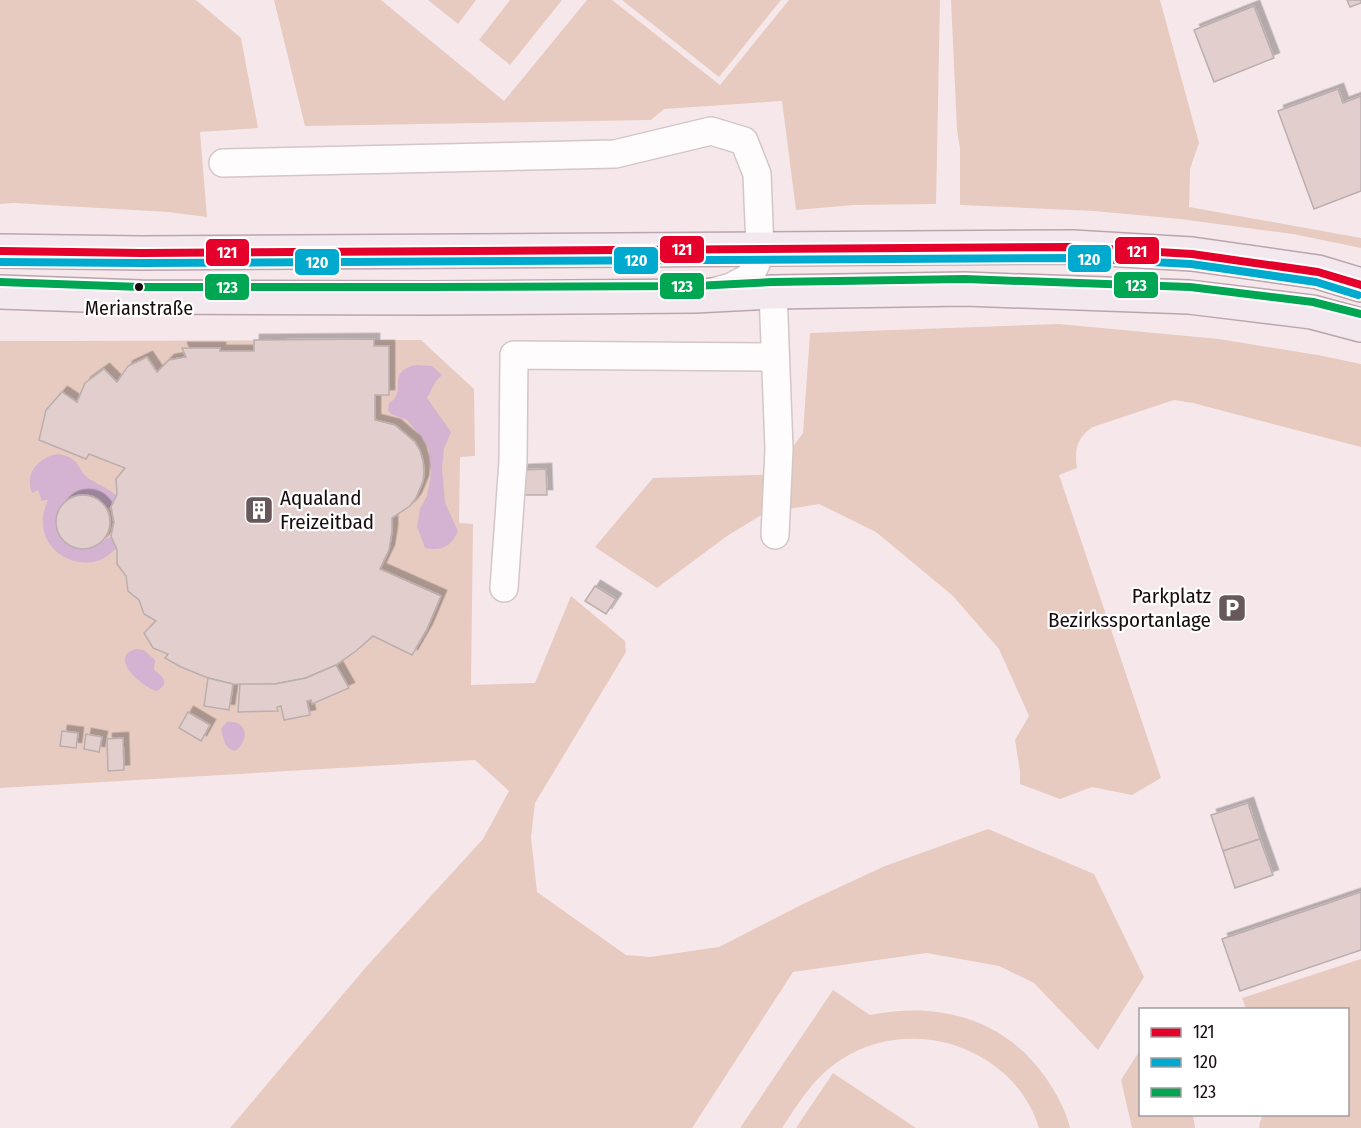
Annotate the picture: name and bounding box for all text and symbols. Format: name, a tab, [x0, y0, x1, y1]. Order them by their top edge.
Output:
line badge: 121	[659, 235, 705, 264]
line badge: 121	[1114, 236, 1160, 265]
line badge: 121	[205, 238, 250, 267]
text: 121	[672, 240, 692, 259]
text: 121	[1127, 242, 1147, 261]
text: 121	[217, 243, 237, 262]
line badge: 120	[1067, 244, 1112, 273]
line badge: 120	[613, 246, 659, 275]
line badge: 120	[294, 248, 340, 276]
text: 120	[1078, 250, 1101, 269]
text: 120	[625, 251, 648, 270]
text: 120	[306, 253, 329, 272]
line badge: 123	[1113, 271, 1159, 299]
line badge: 123	[659, 272, 705, 300]
line badge: 123	[204, 273, 250, 301]
text: 123	[1125, 276, 1147, 295]
text: 123	[671, 277, 693, 296]
text: 123	[216, 278, 238, 297]
marker: Merianstraße	[133, 281, 145, 293]
place label: Merianstraße	[85, 296, 193, 320]
place label: Aqualand Freizeitbad	[280, 485, 374, 535]
building icon: Aqualand Freizeitbad	[243, 494, 275, 526]
place label: Parkplatz Bezirkssportanlage	[1048, 583, 1211, 633]
parking icon: Parkplatz Bezirkssportanlage	[1216, 592, 1248, 624]
legend	[1139, 1008, 1349, 1116]
text: 121	[1193, 1021, 1215, 1043]
text: 120	[1193, 1051, 1217, 1073]
text: 123	[1193, 1081, 1216, 1103]

